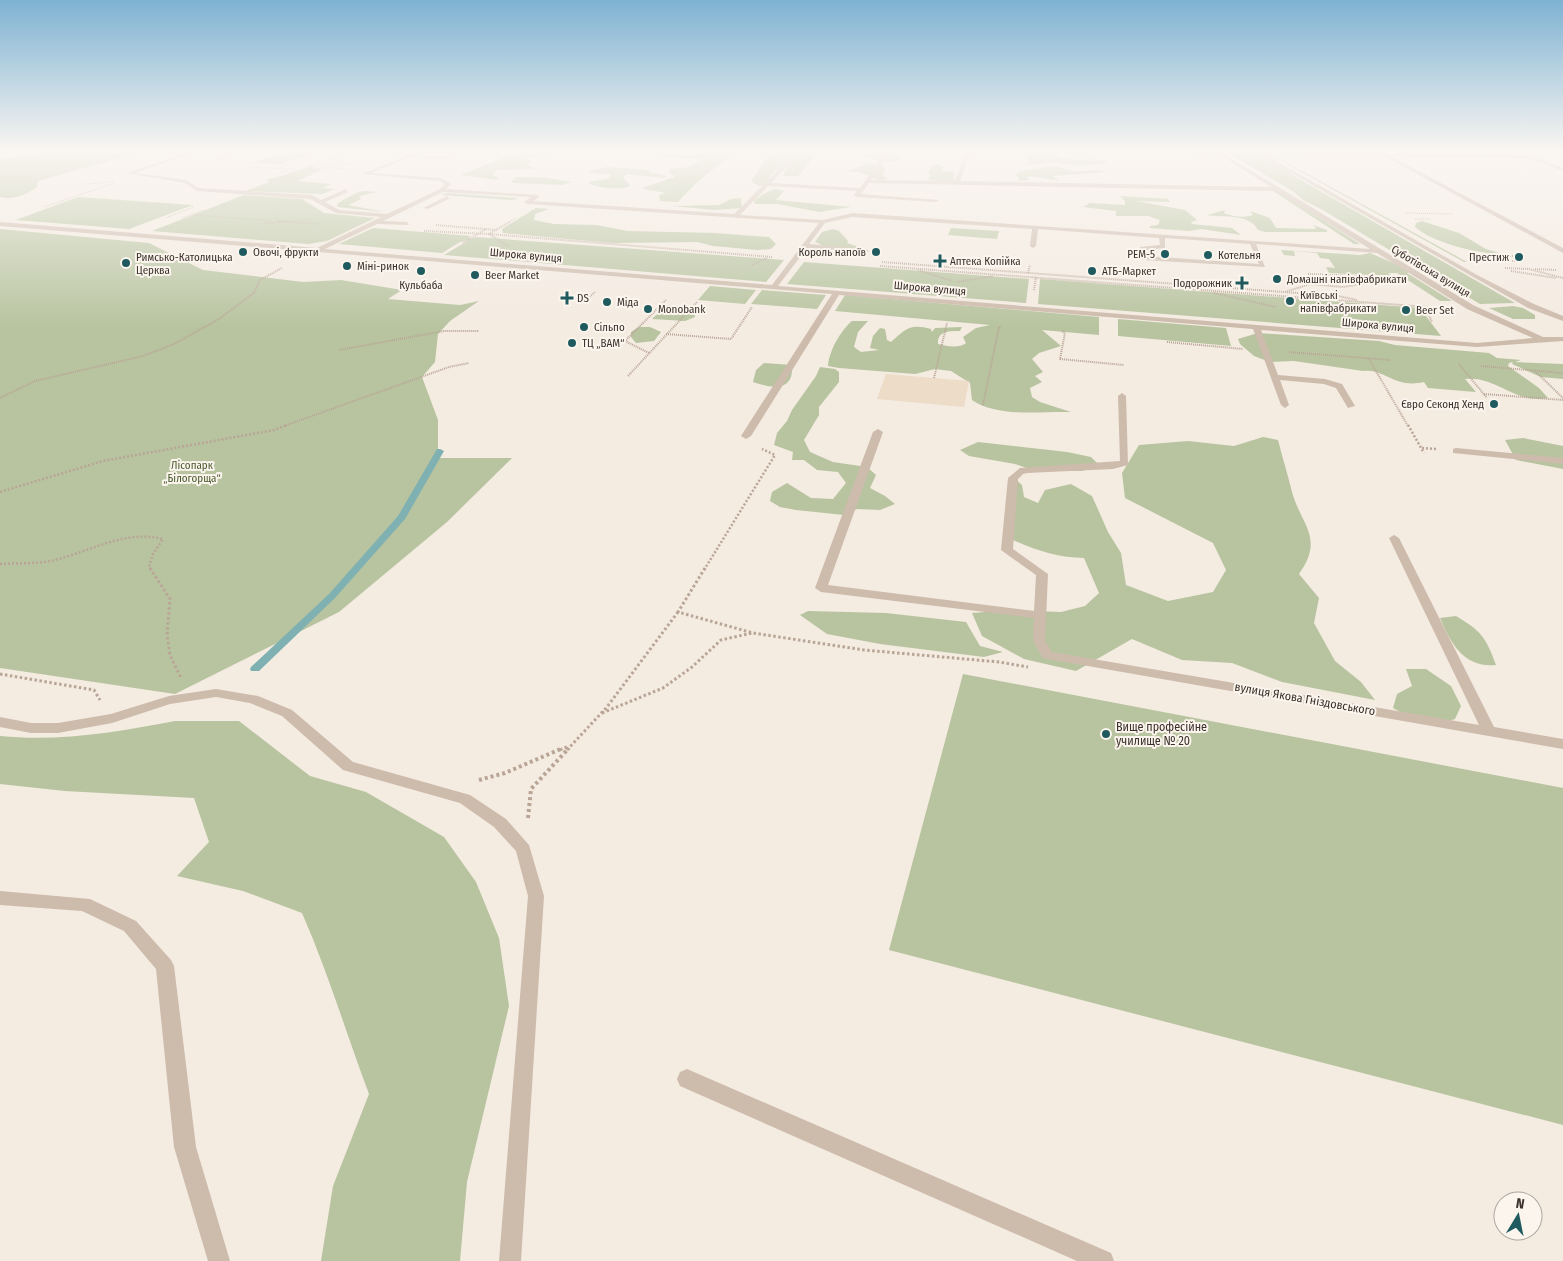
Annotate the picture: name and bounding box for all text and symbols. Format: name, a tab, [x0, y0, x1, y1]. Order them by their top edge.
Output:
street label: Суботівська вулиця	[1389, 243, 1473, 300]
marker: Овочі, фрукти	[237, 246, 249, 258]
place label: Овочі, фрукти	[253, 246, 319, 259]
street label: Широка вулиця	[489, 246, 563, 265]
place label: Король напоїв	[798, 246, 866, 259]
marker: Король напоїв	[870, 246, 882, 258]
place label: РЕМ-5	[1127, 248, 1155, 261]
marker: РЕМ-5	[1159, 248, 1171, 260]
marker: Котельня	[1202, 249, 1214, 261]
place label: Котельня	[1218, 249, 1261, 262]
place label: Римсько-Католицька Церква	[136, 251, 233, 277]
place label: Престиж	[1469, 251, 1509, 264]
marker: Престиж	[1513, 251, 1525, 263]
marker: Аптека Копійка	[934, 255, 946, 267]
place label: Аптека Копійка	[950, 255, 1021, 268]
marker: Римсько-Католицька Церква	[120, 257, 132, 269]
marker: Міні-ринок	[341, 260, 353, 272]
place label: Міні-ринок	[357, 260, 410, 273]
marker: Кульбаба	[415, 265, 427, 277]
marker: АТБ-Маркет	[1086, 265, 1098, 277]
place label: АТБ-Маркет	[1102, 265, 1156, 278]
marker: Beer Market	[469, 269, 481, 281]
place label: Beer Market	[485, 269, 540, 282]
marker: Домашні напівфабрикати	[1271, 273, 1283, 285]
place label: Домашні напівфабрикати	[1286, 273, 1407, 286]
place label: Подорожник	[1173, 277, 1233, 290]
marker: Подорожник	[1236, 277, 1248, 289]
place label: Кульбаба	[399, 279, 443, 292]
street label: Широка вулиця	[893, 279, 967, 298]
place label: Київські напівфабрикати	[1300, 289, 1377, 315]
marker: DS	[561, 292, 573, 304]
place label: DS	[577, 292, 589, 305]
marker: Київські напівфабрикати	[1284, 295, 1296, 307]
marker: Міда	[601, 296, 613, 308]
place label: Міда	[617, 296, 639, 309]
marker: Monobank	[642, 303, 654, 315]
place label: Monobank	[658, 303, 706, 316]
marker: Beer Set	[1400, 304, 1412, 316]
place label: Beer Set	[1416, 304, 1454, 317]
street label: Широка вулиця	[1341, 316, 1415, 335]
marker: Сільпо	[578, 321, 590, 333]
place label: Сільпо	[594, 321, 625, 334]
marker: ТЦ „ВАМ“	[566, 337, 578, 349]
place label: ТЦ „ВАМ“	[582, 337, 624, 350]
place label: Євро Секонд Хенд	[1401, 398, 1484, 411]
marker: Євро Секонд Хенд	[1488, 398, 1500, 410]
park label: Лісопарк „Білогорща“	[163, 459, 221, 485]
street label: вулиця Якова Гніздовського	[1234, 680, 1376, 718]
place label: Вище професійне училище № 20	[1116, 720, 1207, 748]
marker: Вище професійне училище № 20	[1100, 728, 1112, 740]
north arrow	[1493, 1191, 1543, 1241]
text: N	[1515, 1195, 1526, 1213]

